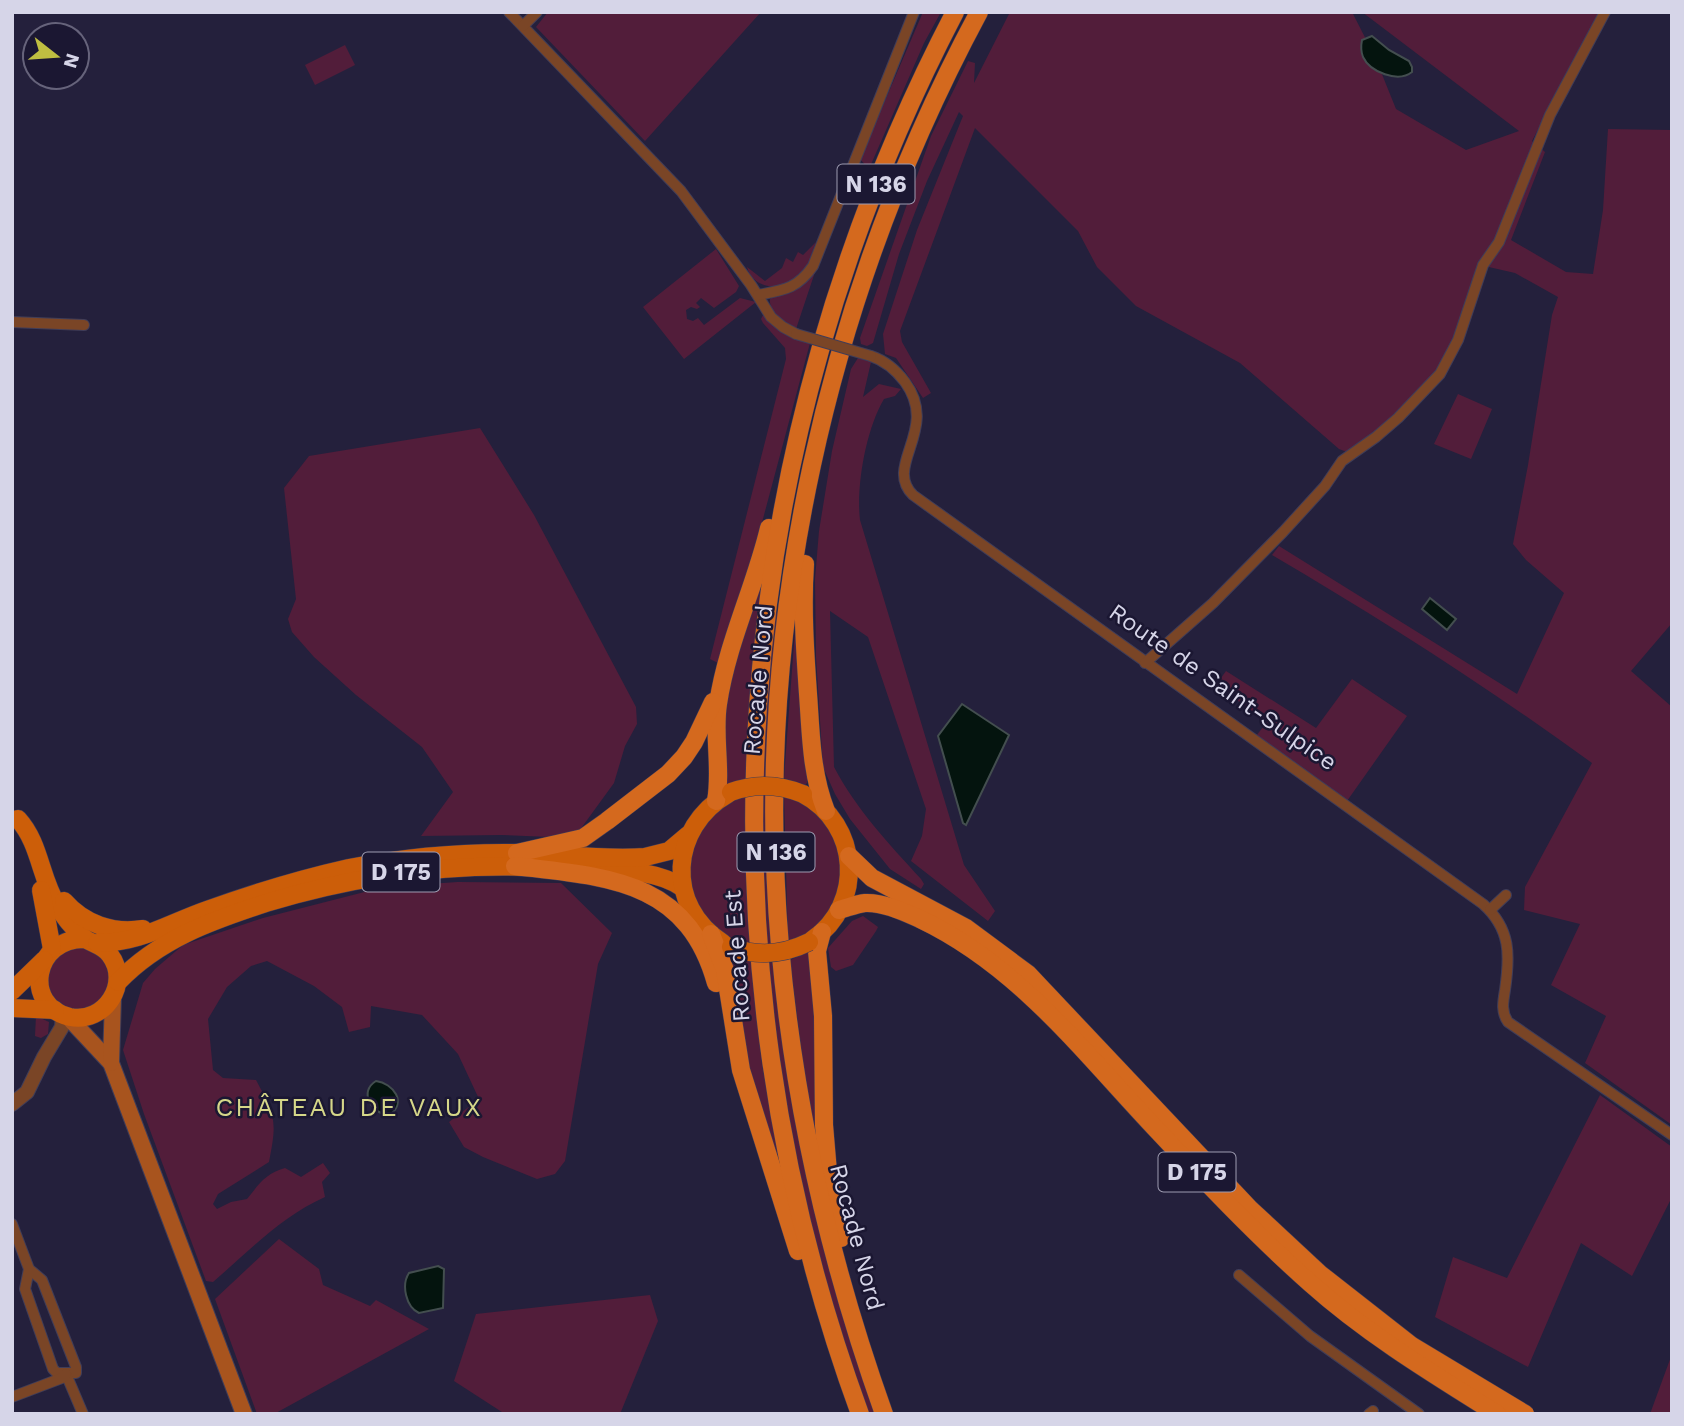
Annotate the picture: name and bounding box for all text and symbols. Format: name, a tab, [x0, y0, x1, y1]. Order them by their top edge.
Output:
north arrow	[21, 21, 91, 91]
text: N	[59, 51, 85, 71]
road number: N 136	[838, 164, 914, 204]
street label: Route de Saint-Sulpice	[1104, 598, 1342, 776]
street label: Rocade Nord	[738, 604, 778, 756]
road number: N 136	[738, 832, 814, 872]
road number: D 175	[362, 852, 440, 892]
street label: Rocade Est	[718, 889, 756, 1023]
district label: CHÂTEAU DE VAUX	[215, 1092, 483, 1122]
road number: D 175	[1158, 1152, 1236, 1191]
street label: Rocade Nord	[824, 1161, 890, 1313]

